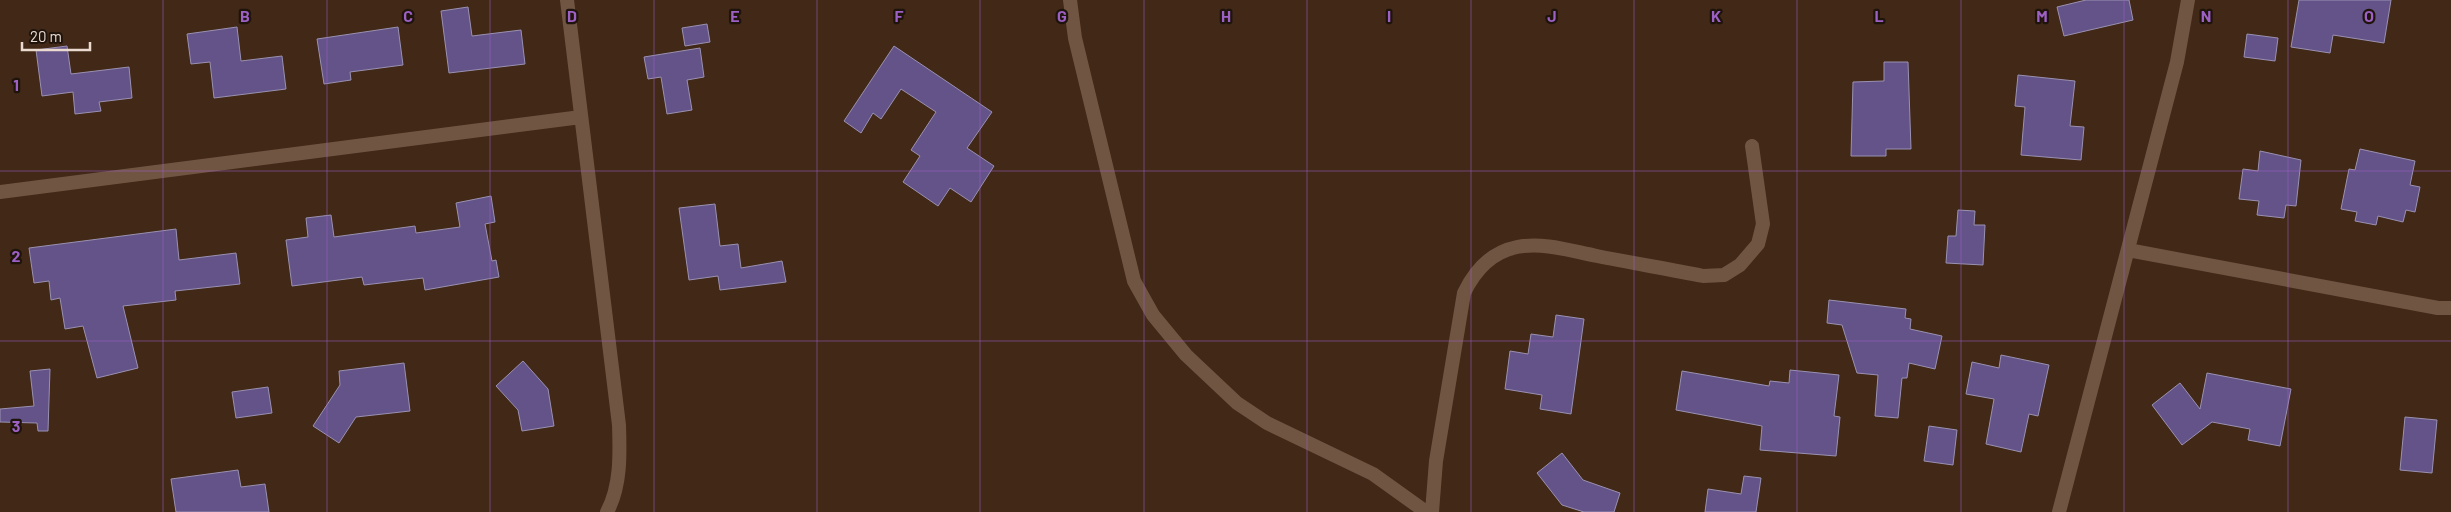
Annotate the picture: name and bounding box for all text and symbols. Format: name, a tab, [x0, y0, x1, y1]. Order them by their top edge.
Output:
text: B	[240, 6, 250, 25]
text: C	[403, 6, 413, 25]
text: D	[567, 6, 577, 25]
text: E	[730, 6, 740, 25]
text: F	[895, 6, 904, 25]
text: G	[1057, 6, 1067, 25]
text: H	[1221, 6, 1231, 25]
text: I	[1387, 6, 1391, 25]
text: J	[1547, 6, 1557, 25]
text: K	[1711, 6, 1721, 25]
text: L	[1874, 6, 1884, 25]
text: M	[2036, 6, 2048, 25]
text: N	[2201, 6, 2211, 25]
text: O	[2364, 6, 2374, 25]
scale bar	[22, 20, 90, 52]
text: 20 m	[30, 27, 62, 45]
text: 1	[13, 75, 19, 94]
text: 2	[12, 246, 21, 265]
text: 3	[12, 416, 20, 435]

